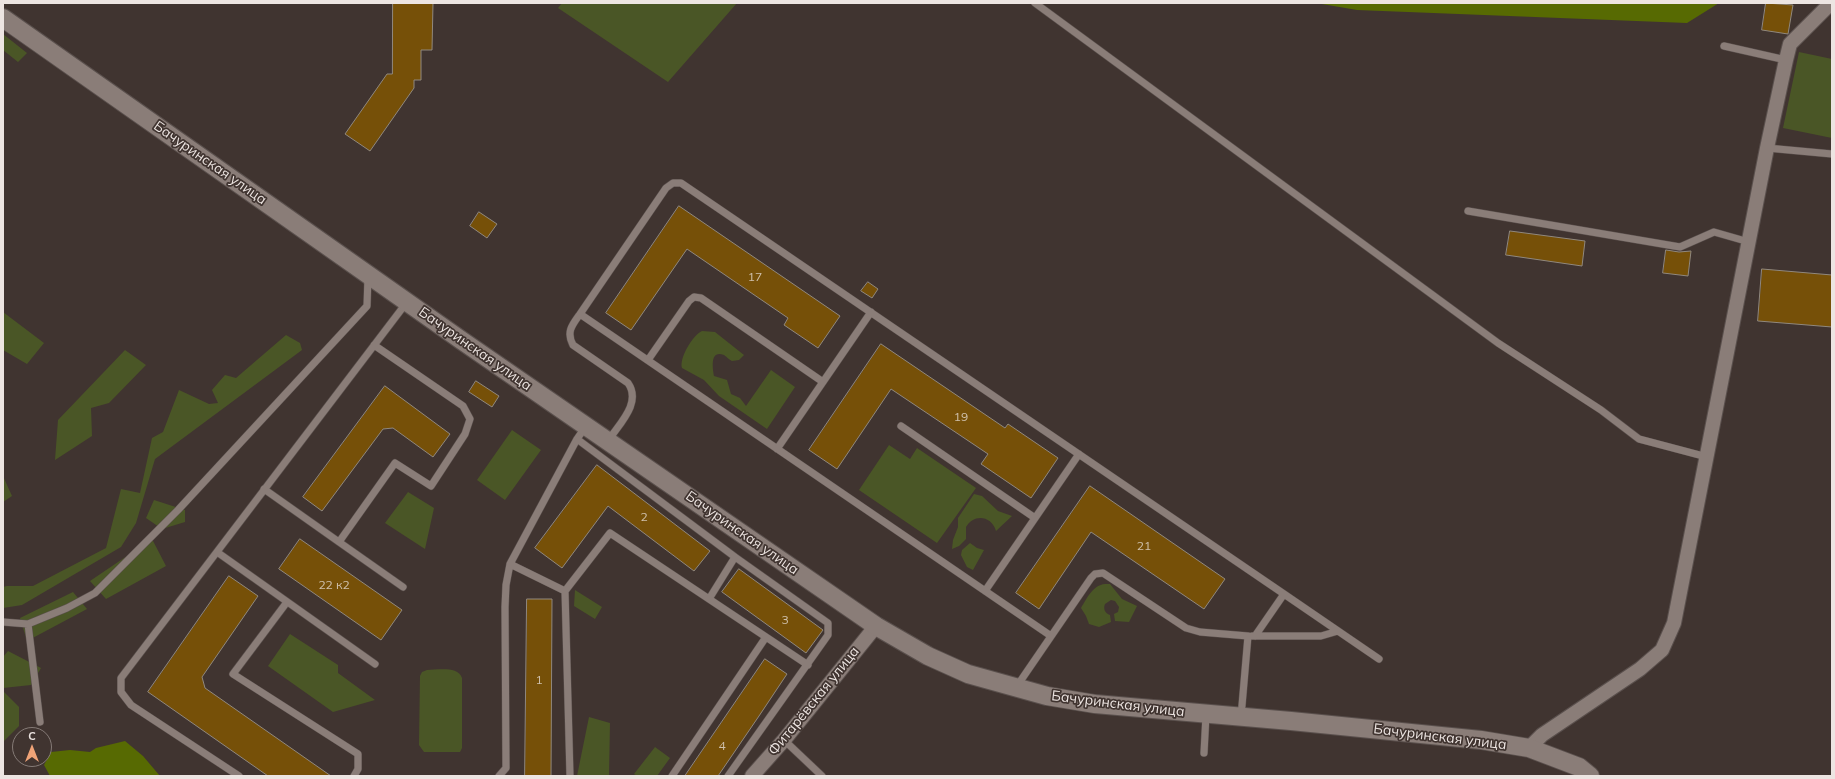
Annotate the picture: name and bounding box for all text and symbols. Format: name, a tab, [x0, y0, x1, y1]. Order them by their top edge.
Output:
street label: Бачуринская улица	[150, 118, 270, 208]
house number: 17	[748, 270, 762, 284]
street label: Бачуринская улица	[415, 304, 535, 394]
house number: 19	[954, 410, 968, 424]
street label: Бачуринская улица	[682, 488, 802, 578]
house number: 2	[640, 510, 648, 524]
house number: 21	[1137, 539, 1151, 553]
house number: 22 к2	[318, 578, 350, 592]
house number: 3	[781, 613, 789, 627]
street label: Фитарёвская улица	[765, 643, 863, 759]
house number: 1	[535, 673, 543, 687]
street label: Бачуринская улица	[1050, 687, 1186, 721]
street label: Бачуринская улица	[1372, 720, 1508, 754]
north arrow	[12, 727, 52, 767]
text: С	[28, 729, 36, 743]
house number: 4	[718, 739, 726, 753]

